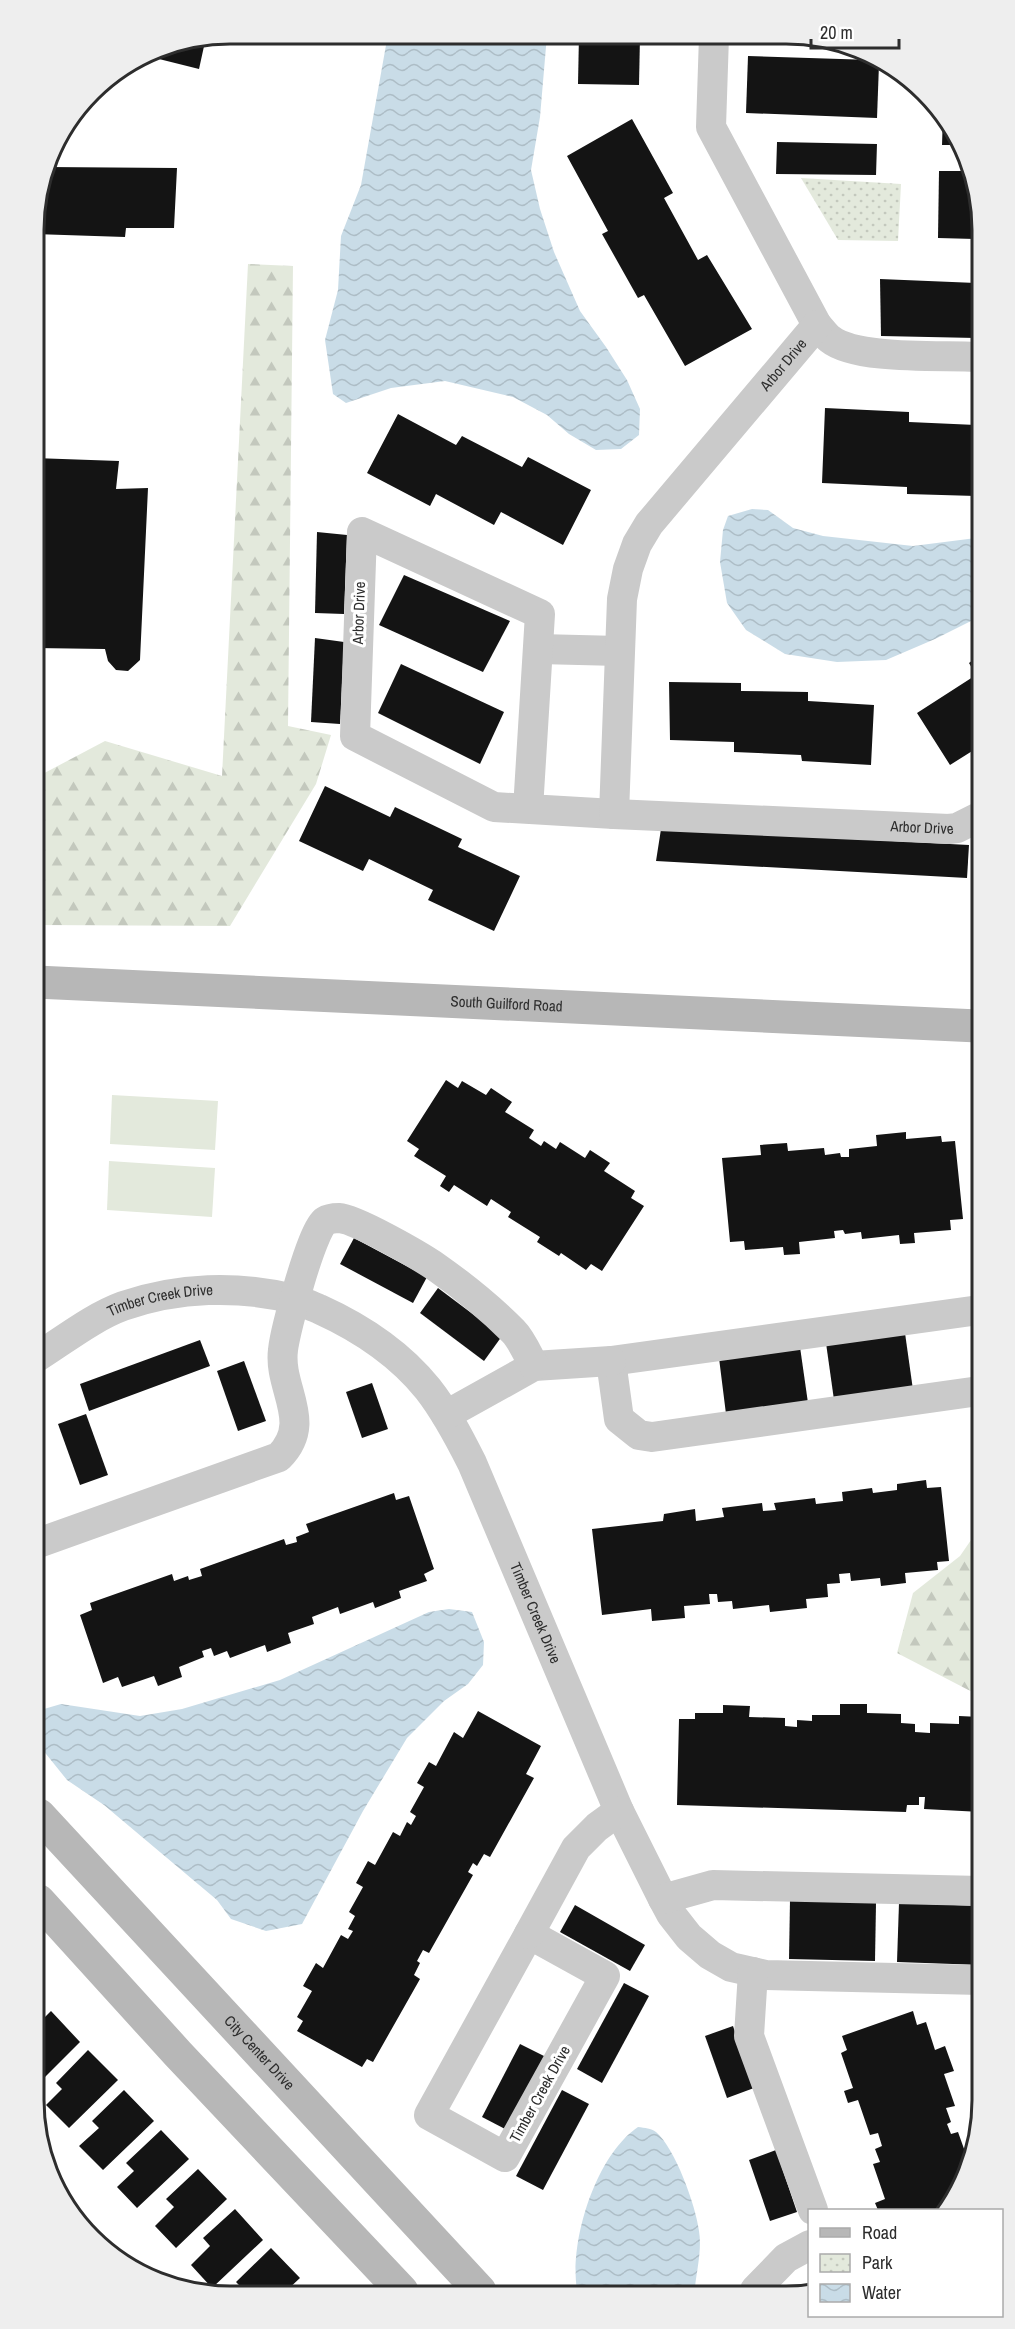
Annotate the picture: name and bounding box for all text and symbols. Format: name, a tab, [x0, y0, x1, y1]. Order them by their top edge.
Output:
scale bar	[811, 12, 900, 50]
text: 20 m	[820, 20, 853, 45]
street label: Arbor Drive	[754, 334, 811, 396]
street label: Arbor Drive	[347, 581, 370, 646]
street label: Arbor Drive	[889, 815, 955, 839]
street label: South Guilford Road	[450, 990, 563, 1017]
street label: Timber Creek Drive	[104, 1279, 213, 1321]
street label: Timber Creek Drive	[505, 1559, 566, 1667]
street label: City Center Drive	[220, 2010, 300, 2094]
street label: Timber Creek Drive	[504, 2041, 575, 2146]
legend	[808, 2209, 1003, 2317]
text: Road	[862, 2220, 897, 2245]
text: Park	[862, 2250, 893, 2275]
text: Water	[862, 2280, 901, 2305]

